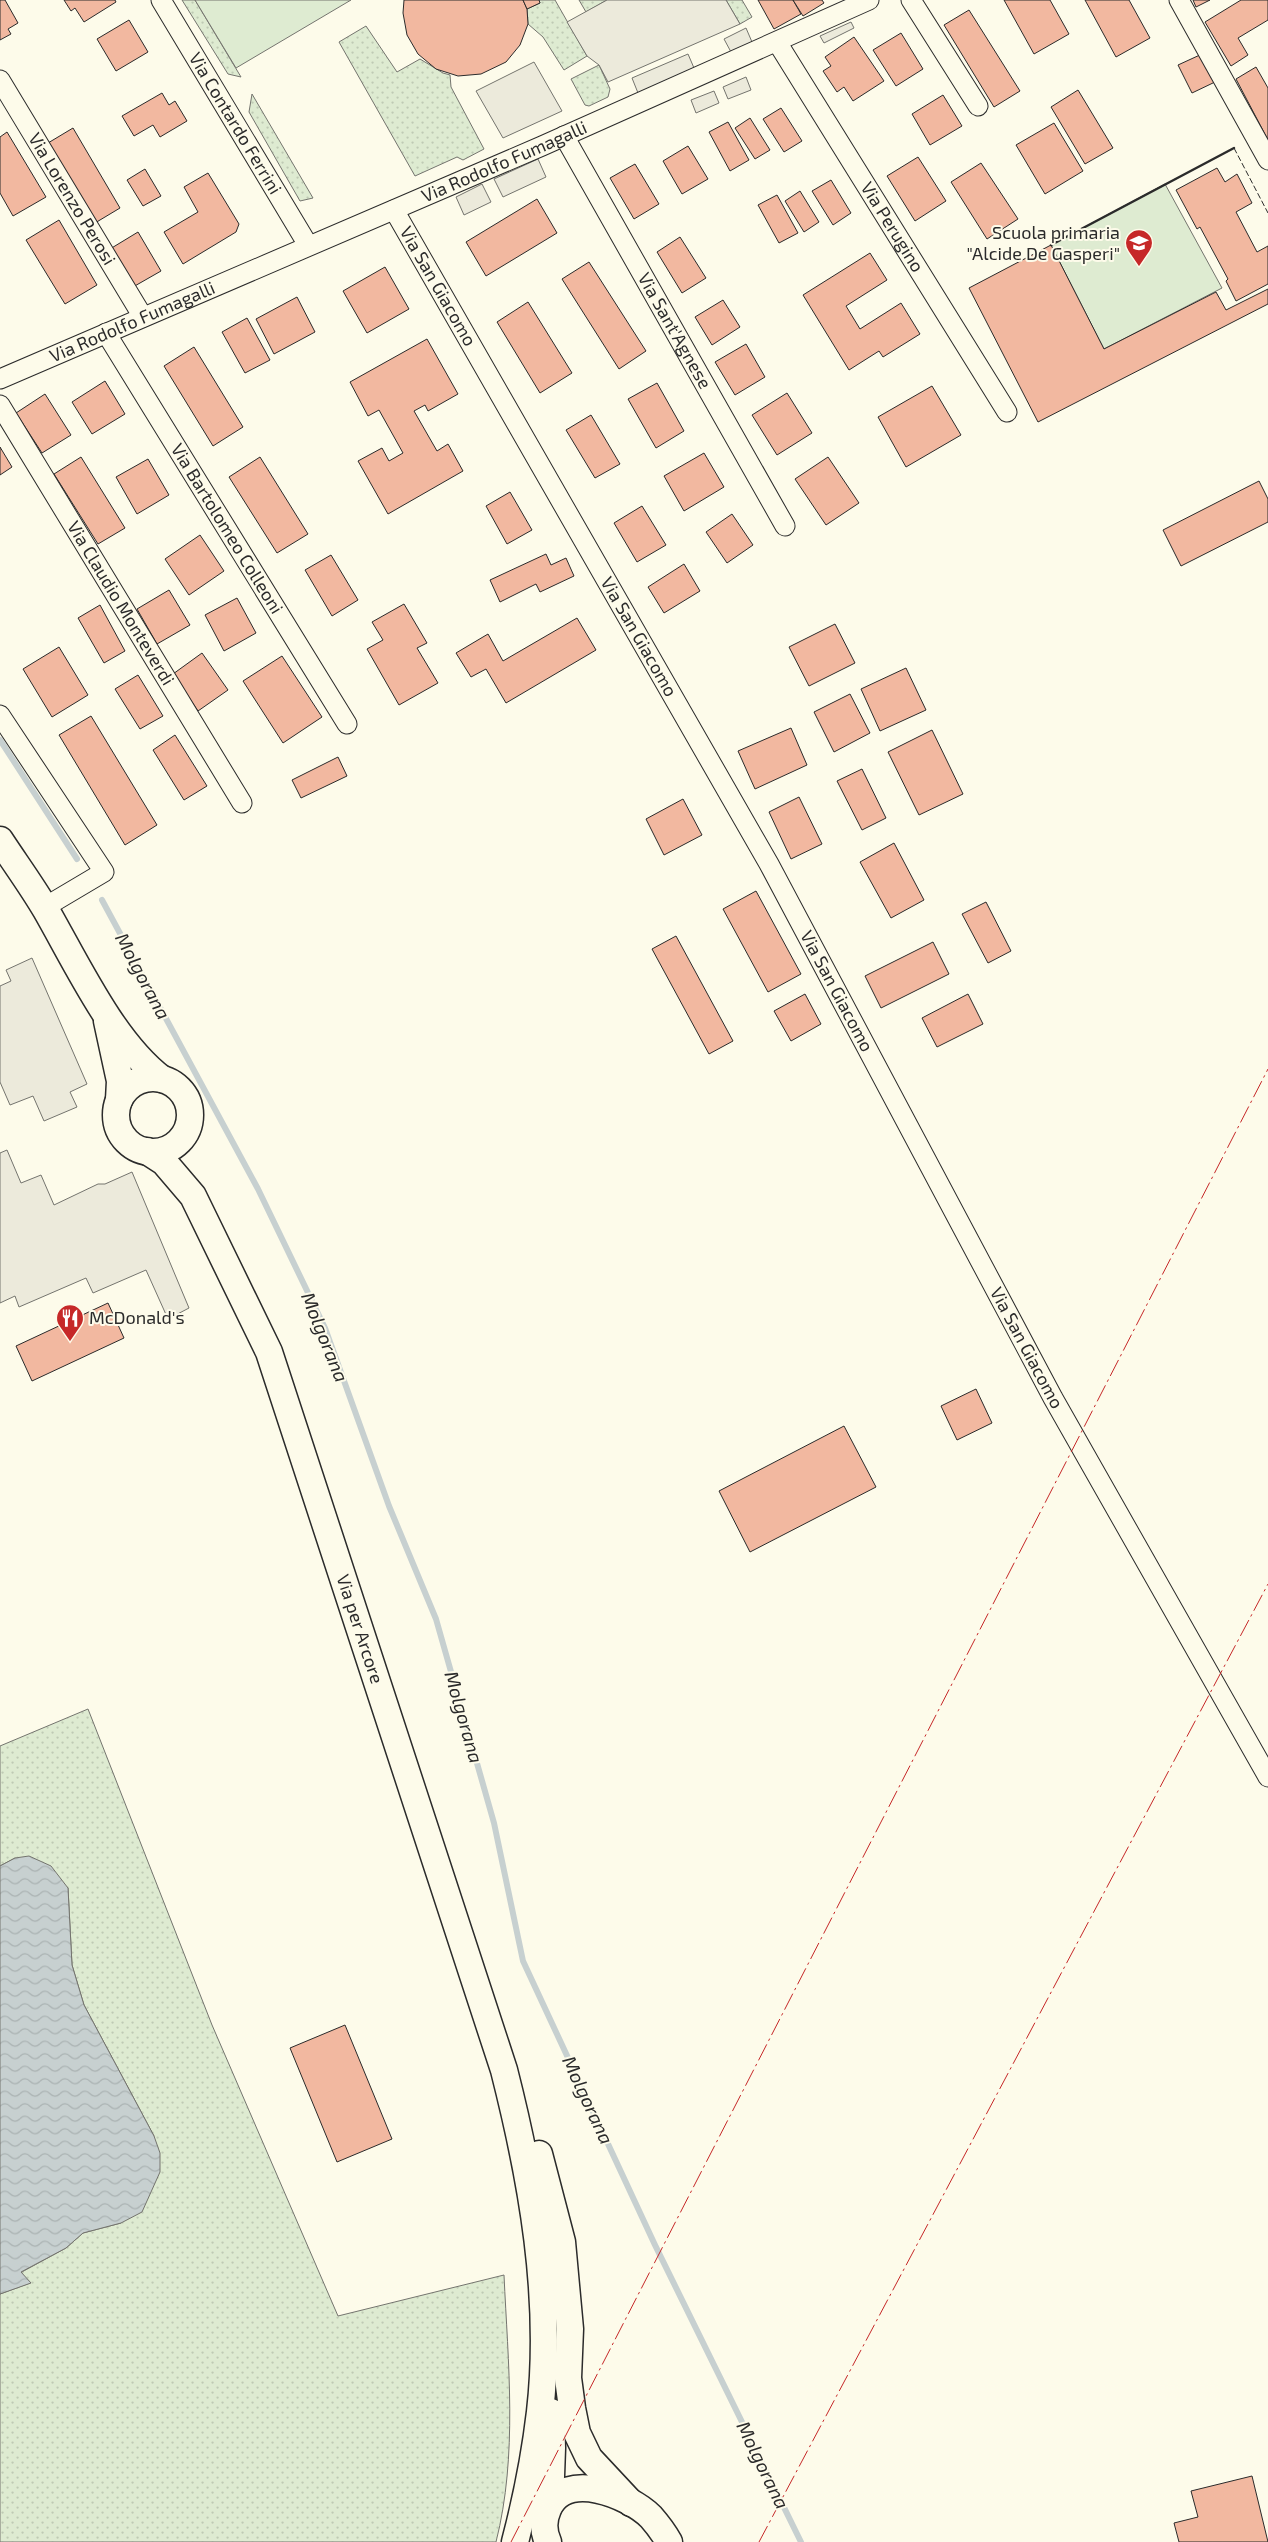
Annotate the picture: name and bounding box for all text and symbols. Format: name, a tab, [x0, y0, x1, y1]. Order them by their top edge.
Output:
street label: Via Contardo Ferrini	[185, 48, 287, 198]
street label: Via Rodolfo Fumagalli	[418, 115, 590, 206]
street label: Via Lorenzo Perosi	[24, 128, 121, 269]
street label: Via Perugino	[857, 177, 929, 276]
place label: Scuola primaria "Alcide De Gasperi"	[966, 221, 1120, 264]
street label: Via San Giacomo	[396, 222, 482, 350]
school or university icon: Scuola primaria "Alcide De Gasperi"	[1124, 228, 1154, 267]
street label: Via Sant'Agnese	[634, 268, 717, 392]
street label: Via Rodolfo Fumagalli	[46, 276, 218, 366]
street label: Via Bartolomeo Colleoni	[167, 439, 288, 618]
street label: Via Claudio Monteverdi	[63, 517, 180, 689]
street label: Via San Giacomo	[597, 573, 683, 700]
street label: Via San Giacomo	[796, 926, 879, 1055]
water label: Molgorana	[111, 929, 176, 1023]
street label: Via San Giacomo	[986, 1283, 1069, 1412]
water label: Molgorana	[297, 1289, 354, 1385]
restaurant icon: McDonald's	[55, 1303, 85, 1342]
place label: McDonald's	[89, 1306, 185, 1328]
street label: Via per Arcore	[333, 1571, 389, 1686]
water label: Molgorana	[440, 1668, 489, 1766]
water label: Molgorana	[558, 2052, 619, 2148]
water label: Molgorana	[732, 2417, 795, 2512]

